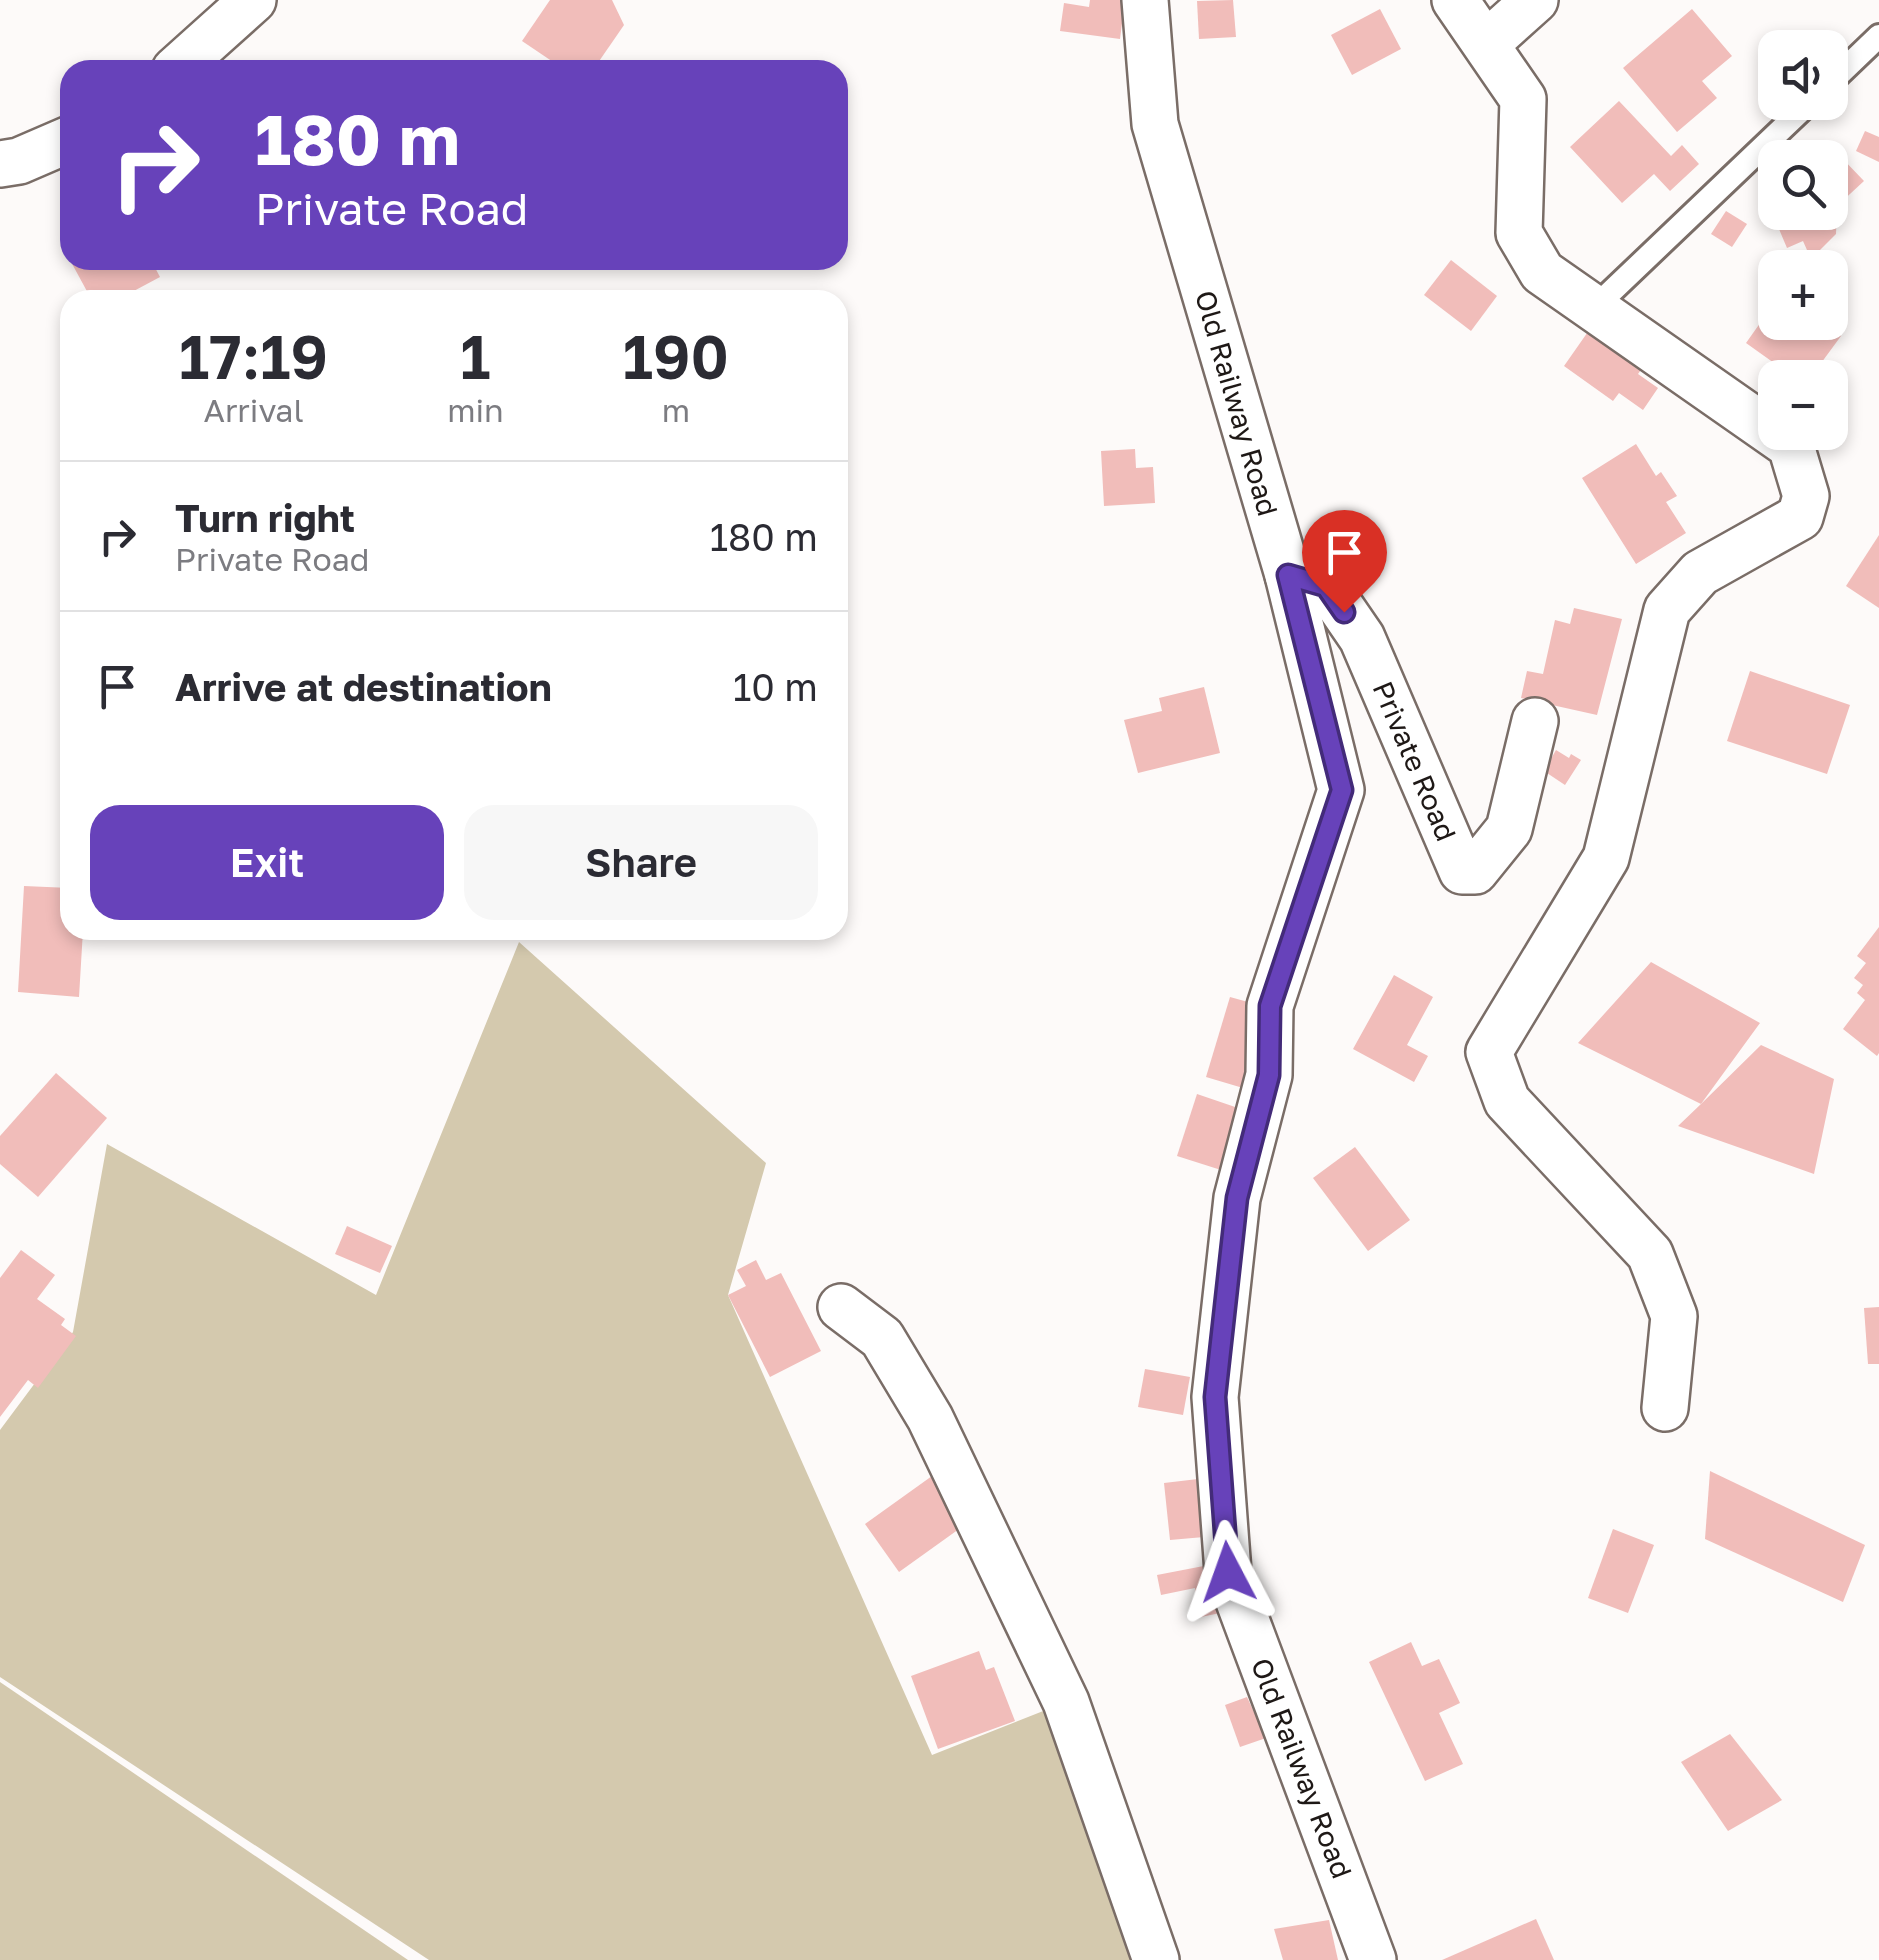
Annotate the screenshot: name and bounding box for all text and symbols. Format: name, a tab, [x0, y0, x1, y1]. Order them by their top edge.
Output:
map controls	[1758, 30, 1848, 450]
button: sound	[1758, 30, 1848, 120]
text: 180 m	[255, 96, 460, 180]
icon: right	[90, 100, 220, 230]
button: search	[1758, 140, 1848, 230]
text: Private Road	[255, 181, 529, 235]
button: +	[1758, 250, 1848, 340]
street label: Old Railway Road	[1189, 286, 1285, 520]
text: 17:19	[179, 320, 328, 392]
text: 1	[460, 320, 491, 392]
text: 190	[623, 320, 729, 392]
button: −	[1758, 360, 1848, 450]
text: Arrival	[203, 391, 304, 429]
text: min	[447, 391, 504, 429]
text: m	[662, 391, 690, 429]
text: Turn right	[175, 495, 355, 540]
icon: right	[90, 509, 145, 564]
pin	[1302, 510, 1387, 613]
text: 180 m	[710, 514, 818, 559]
icon: arrive	[1317, 525, 1372, 580]
text: Private Road	[175, 540, 370, 578]
icon: arrive	[90, 659, 145, 714]
text: Arrive at destination	[175, 664, 552, 709]
text: 10 m	[733, 664, 818, 709]
street label: Private Road	[1367, 676, 1463, 846]
button: Exit	[90, 805, 444, 920]
button: Share	[464, 805, 818, 920]
position arrow	[1176, 1520, 1280, 1624]
street label: Old Railway Road	[1245, 1653, 1359, 1883]

